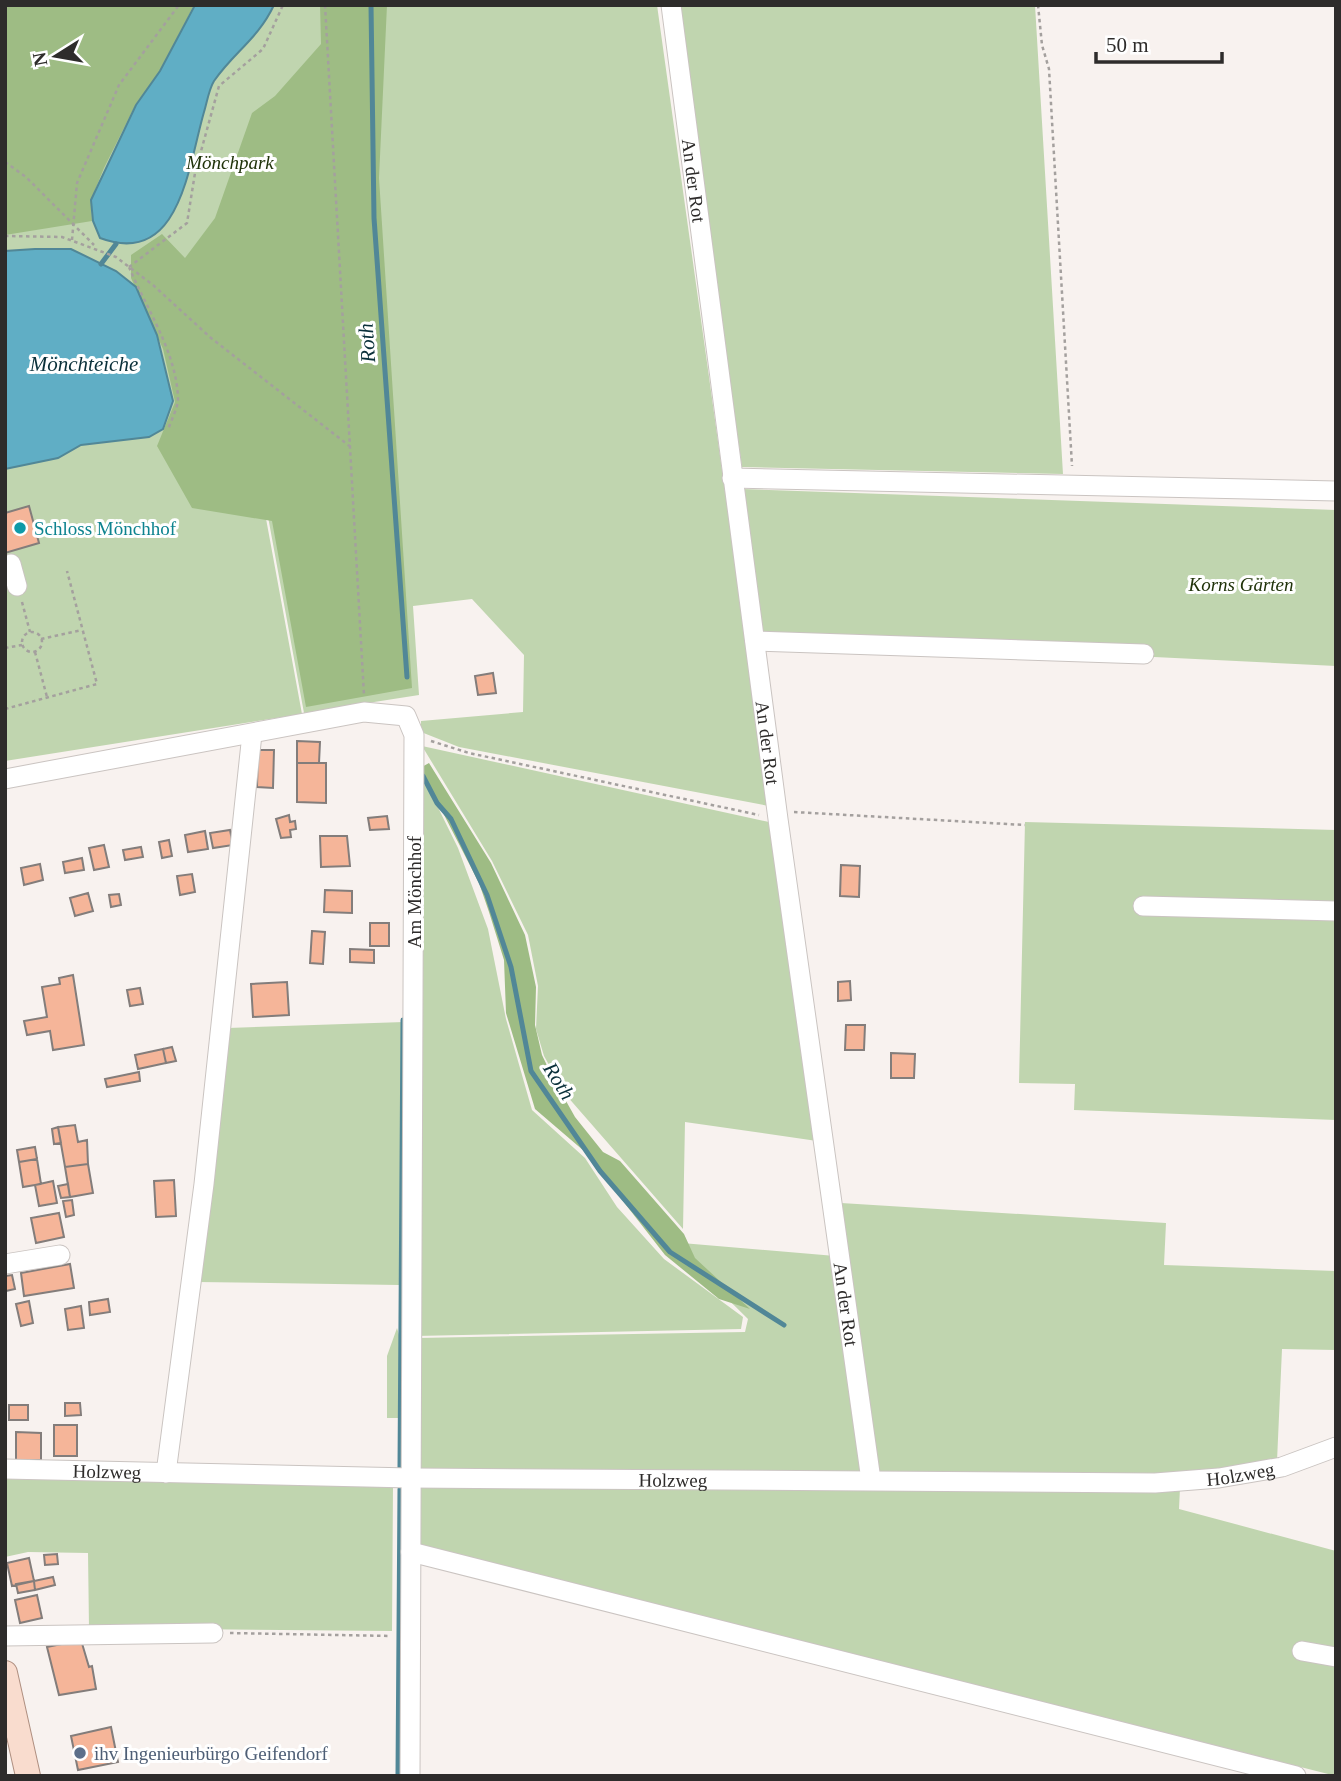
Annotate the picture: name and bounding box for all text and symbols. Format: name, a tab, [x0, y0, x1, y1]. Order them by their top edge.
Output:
north arrow	[21, 21, 91, 91]
scale bar	[1096, 21, 1222, 65]
text: 50 m	[1106, 33, 1149, 57]
text: N	[28, 50, 51, 68]
street label: An der Rot	[678, 137, 710, 225]
park label: Mönchpark	[185, 152, 274, 173]
water label: Roth	[354, 322, 380, 365]
water label: Mönchteiche	[29, 352, 138, 376]
place label: Schloss Mönchhof	[34, 518, 177, 539]
marker: Schloss Mönchhof	[12, 520, 28, 536]
park label: Korns Gärten	[1187, 574, 1294, 595]
street label: An der Rot	[752, 699, 783, 787]
street label: Am Mönchhof	[404, 835, 425, 948]
water label: Roth	[538, 1057, 580, 1104]
street label: An der Rot	[829, 1261, 862, 1348]
street label: Holzweg	[1206, 1458, 1277, 1490]
street label: Holzweg	[72, 1461, 142, 1483]
street label: Holzweg	[639, 1470, 708, 1491]
place label: ihv Ingenieurbürgo Geifendorf	[94, 1743, 329, 1764]
marker: ihv Ingenieurbürgo Geifendorf	[72, 1745, 88, 1761]

